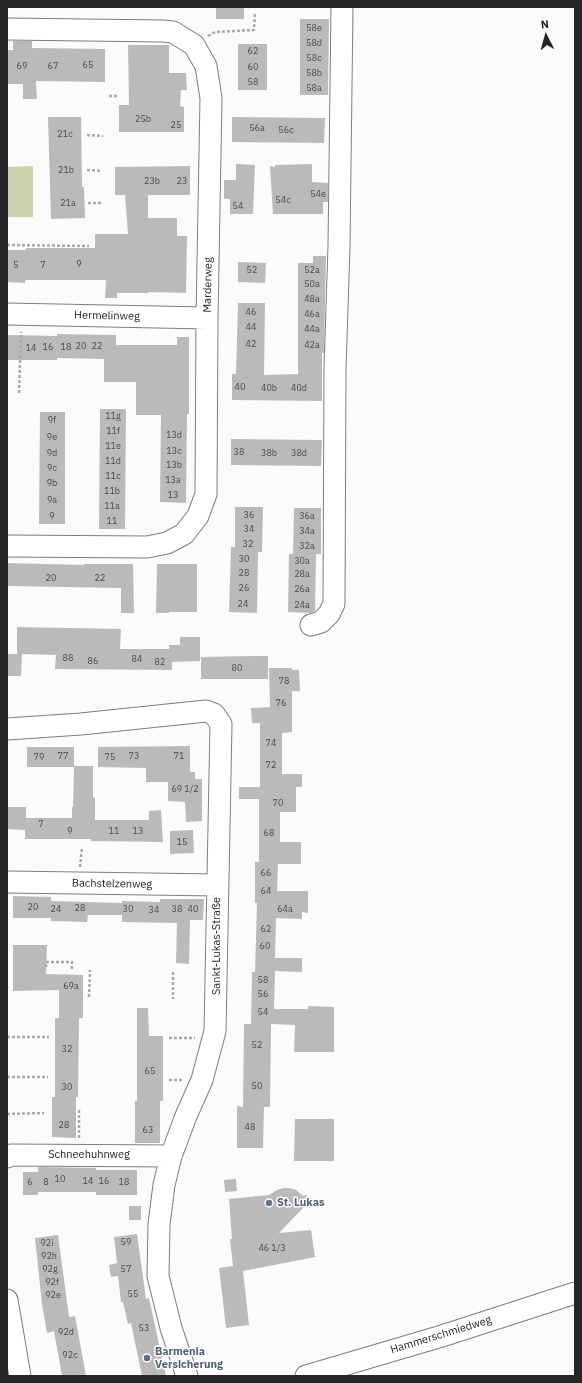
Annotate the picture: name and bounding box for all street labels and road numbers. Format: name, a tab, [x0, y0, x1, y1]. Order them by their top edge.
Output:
street label: Marderweg	[201, 257, 215, 313]
street label: Hermelinweg	[74, 309, 140, 323]
street label: Bachstelzenweg	[72, 877, 152, 891]
street label: Sankt-Lukas-Straße	[210, 897, 224, 995]
street label: Schneehuhnweg	[48, 1148, 130, 1162]
street label: Hammerschmiedweg	[389, 1313, 493, 1357]

